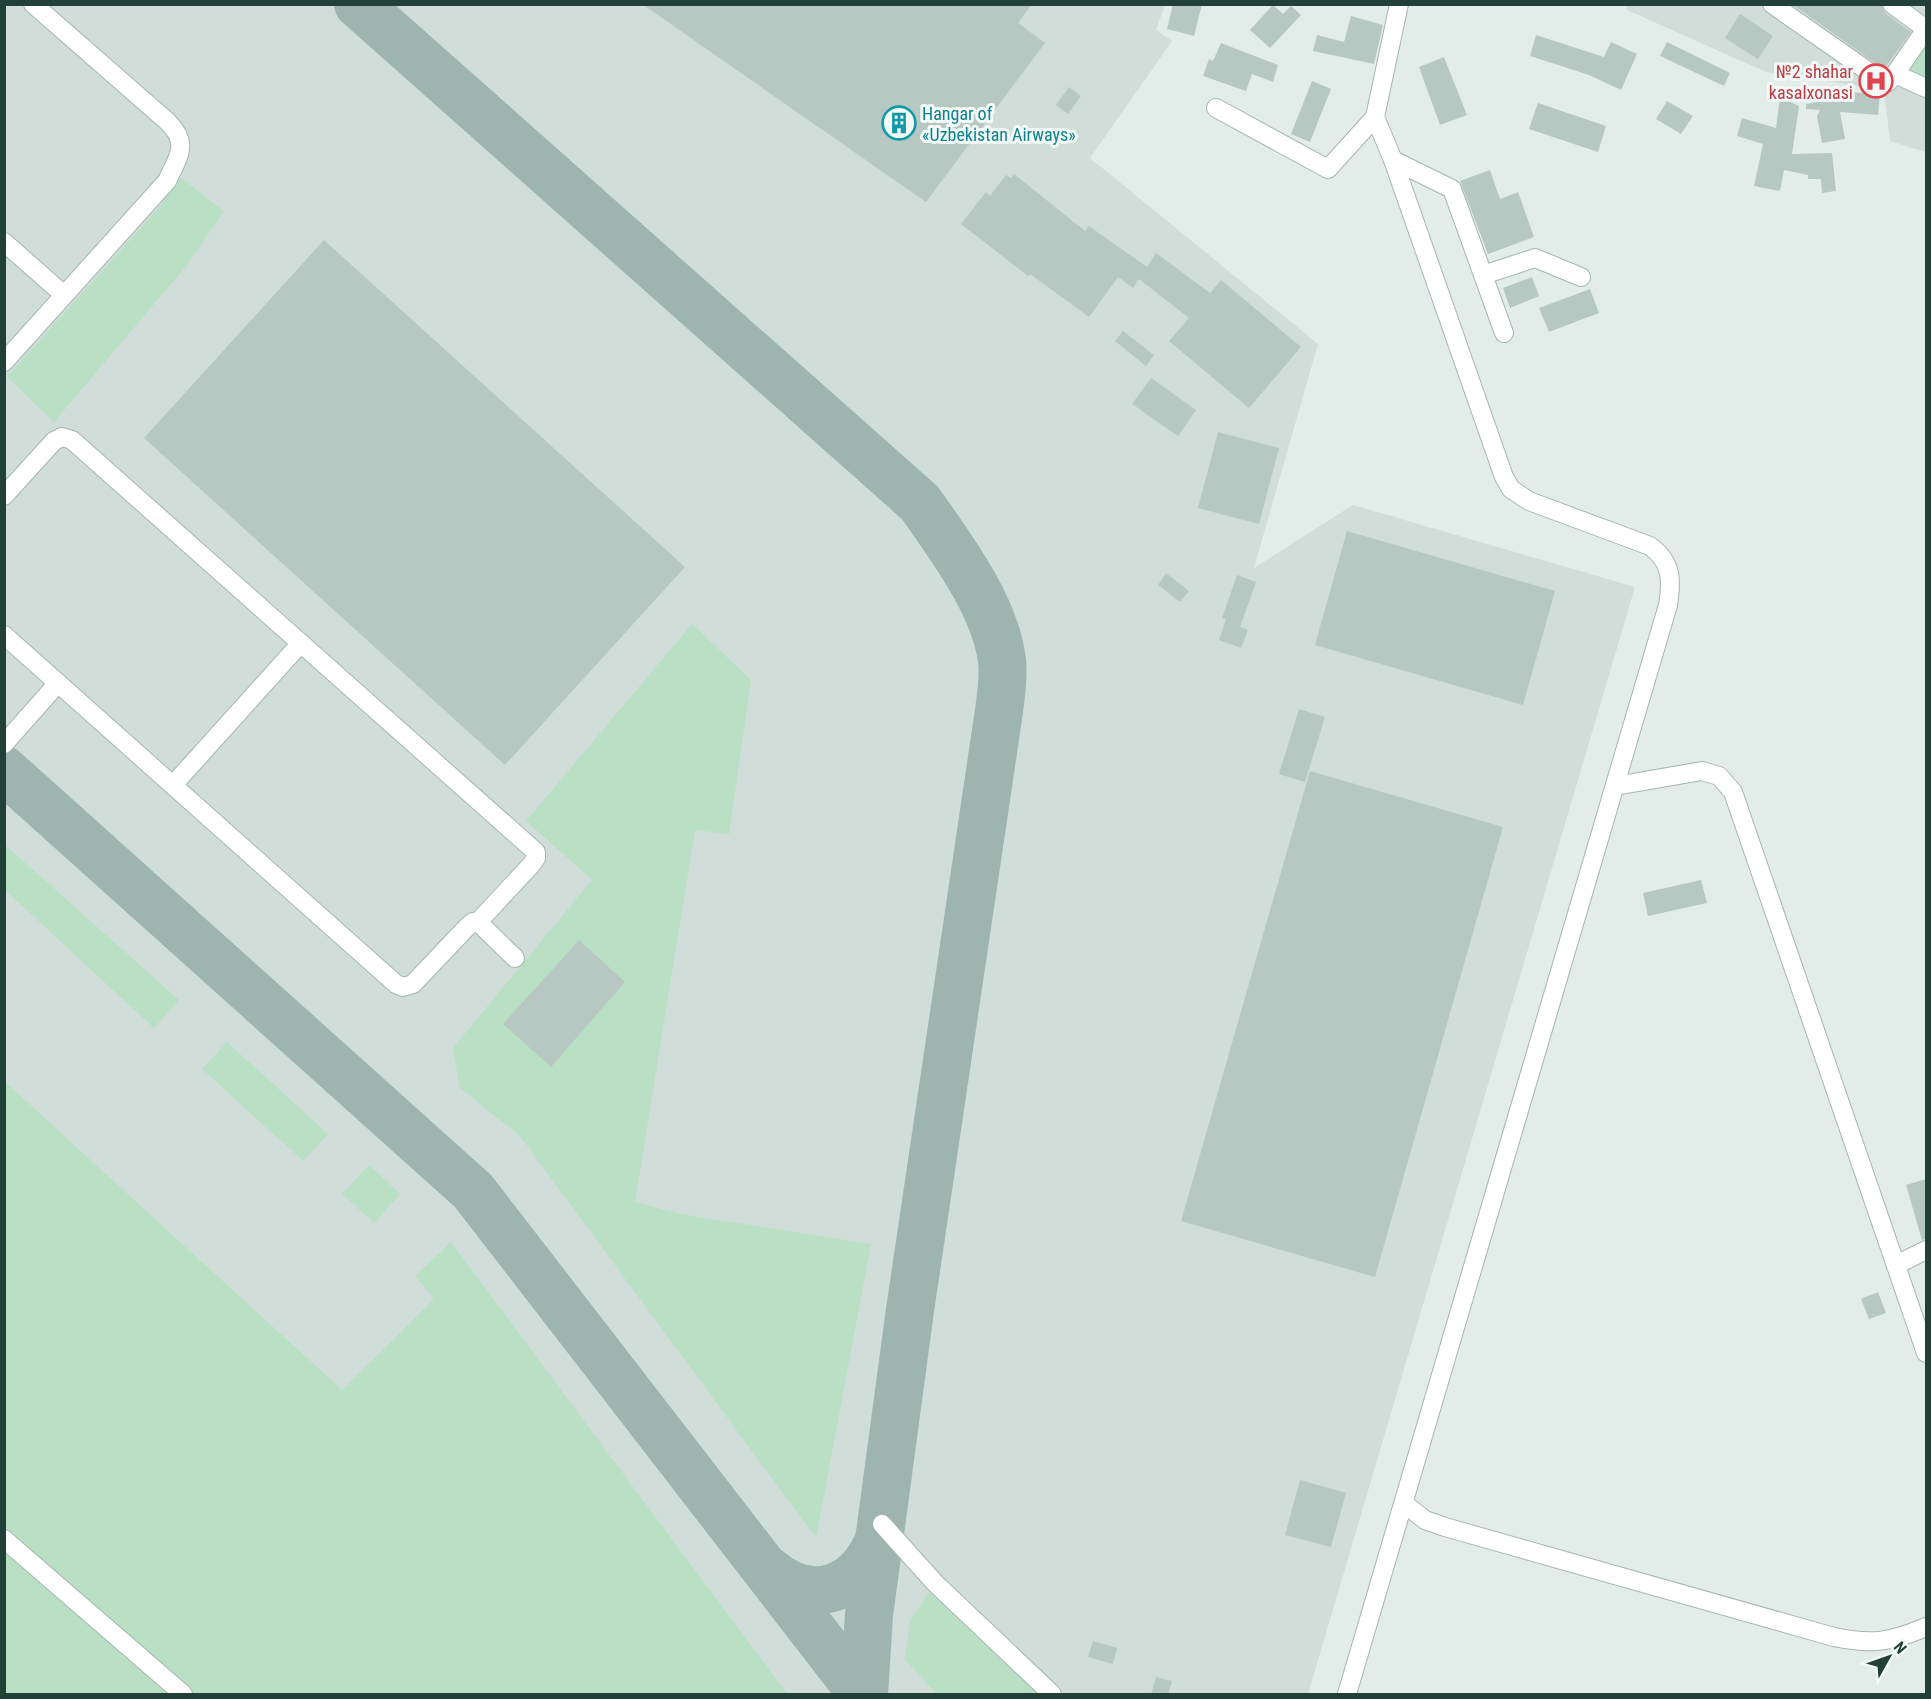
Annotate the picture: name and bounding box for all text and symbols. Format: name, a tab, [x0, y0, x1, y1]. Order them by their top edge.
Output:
place label: №2 shahar kasalxonasi	[1769, 61, 1854, 103]
hospital icon: №2 shahar kasalxonasi	[1858, 63, 1894, 99]
place label: Hangar of «Uzbekistan Airways»	[922, 103, 1076, 145]
building icon: Hangar of «Uzbekistan Airways»	[881, 105, 917, 141]
north arrow	[1859, 1627, 1919, 1687]
text: N	[1890, 1638, 1911, 1658]

